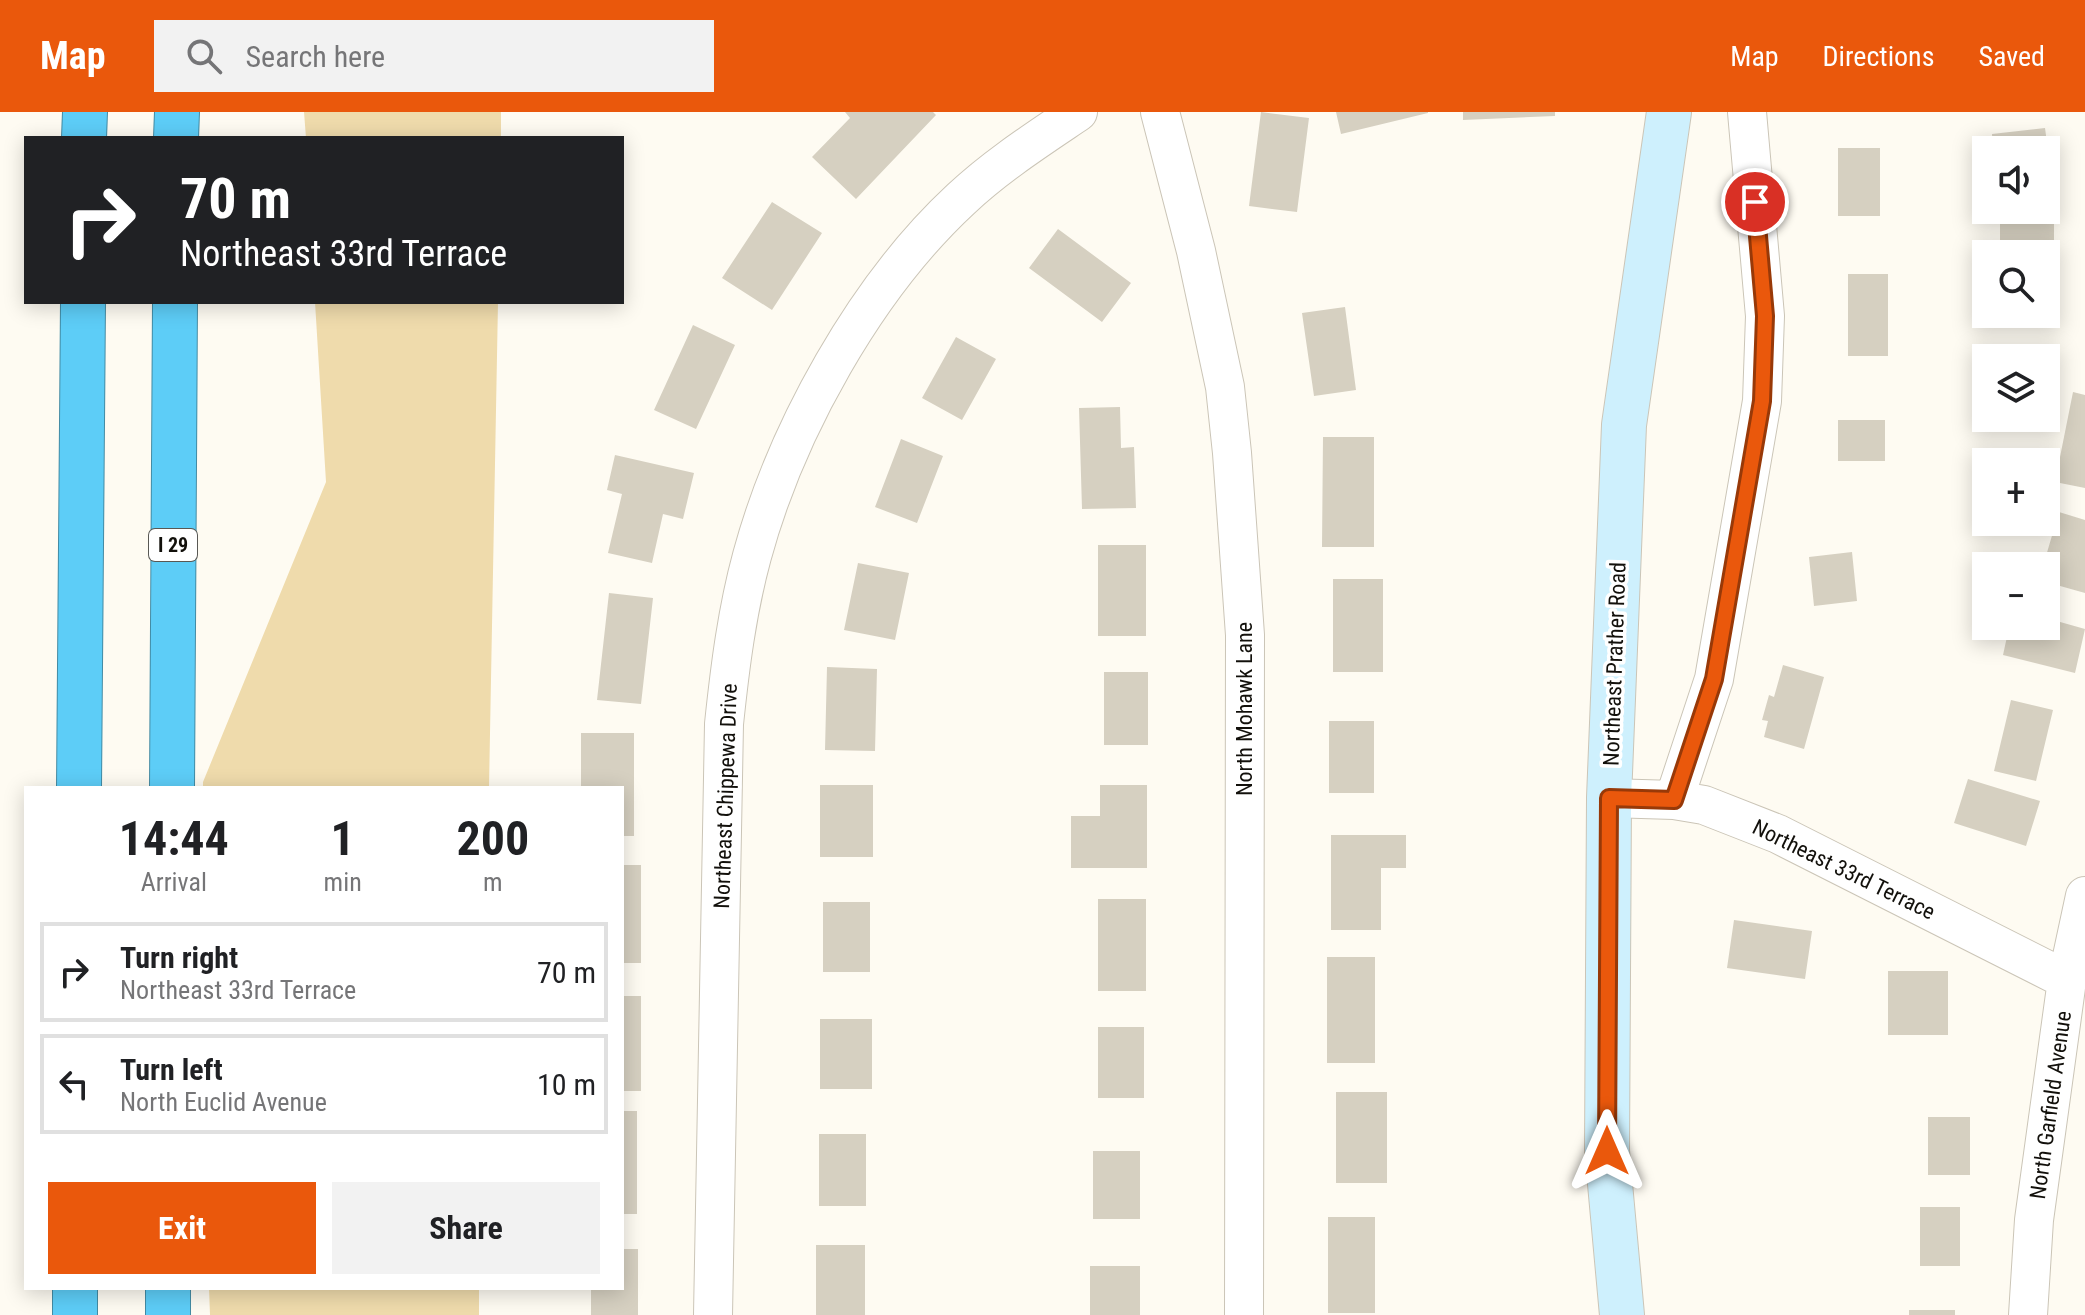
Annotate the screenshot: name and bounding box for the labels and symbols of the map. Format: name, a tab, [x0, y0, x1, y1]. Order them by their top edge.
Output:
pin	[1721, 168, 1789, 236]
road number: I 29	[149, 529, 197, 561]
street label: Northeast Prather Road	[1598, 562, 1631, 766]
street label: North Mohawk Lane	[1232, 622, 1257, 796]
street label: Northeast Chippewa Drive	[709, 683, 742, 909]
street label: Northeast 33rd Terrace	[1748, 814, 1939, 925]
street label: North Garfield Avenue	[2025, 1009, 2076, 1201]
position arrow	[1565, 1109, 1649, 1193]

